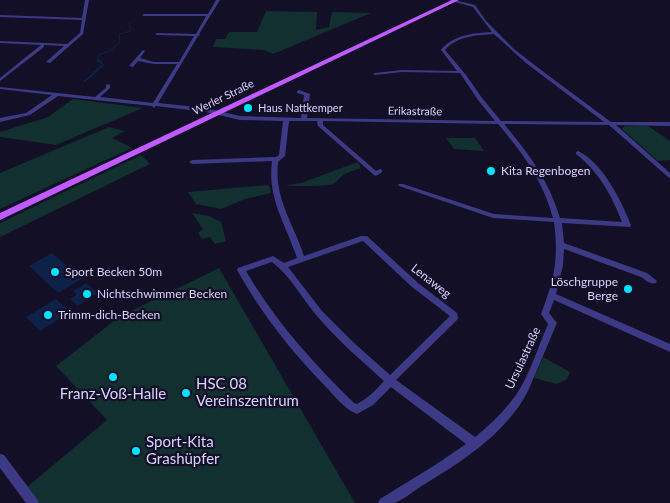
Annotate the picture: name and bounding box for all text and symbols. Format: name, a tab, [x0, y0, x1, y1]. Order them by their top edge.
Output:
street label: Werler Straße	[190, 76, 256, 117]
place label: Haus Nattkemper	[258, 101, 343, 114]
marker: Haus Nattkemper	[242, 102, 254, 114]
street label: Erikastraße	[388, 104, 442, 117]
place label: Kita Regenbogen	[501, 163, 590, 178]
marker: Kita Regenbogen	[485, 165, 497, 177]
street label: Lenaweg	[408, 260, 454, 301]
place label: Sport Becken 50m	[65, 264, 162, 279]
marker: Sport Becken 50m	[49, 266, 61, 278]
place label: Löschgruppe Berge	[551, 274, 618, 303]
marker: Löschgruppe Berge	[622, 283, 634, 295]
place label: Nichtschwimmer Becken	[97, 286, 227, 301]
marker: Nichtschwimmer Becken	[81, 288, 93, 300]
place label: Trimm-dich-Becken	[58, 307, 160, 322]
marker: Trimm-dich-Becken	[42, 309, 54, 321]
street label: Ursulastraße	[502, 324, 543, 391]
marker: Franz-Voß-Halle	[107, 371, 119, 383]
place label: HSC 08 Vereinszentrum	[196, 374, 299, 409]
place label: Franz-Voß-Halle	[60, 384, 166, 402]
marker: HSC 08 Vereinszentrum	[180, 387, 192, 399]
place label: Sport-Kita Grashüpfer	[146, 432, 220, 467]
marker: Sport-Kita Grashüpfer	[130, 445, 142, 457]

